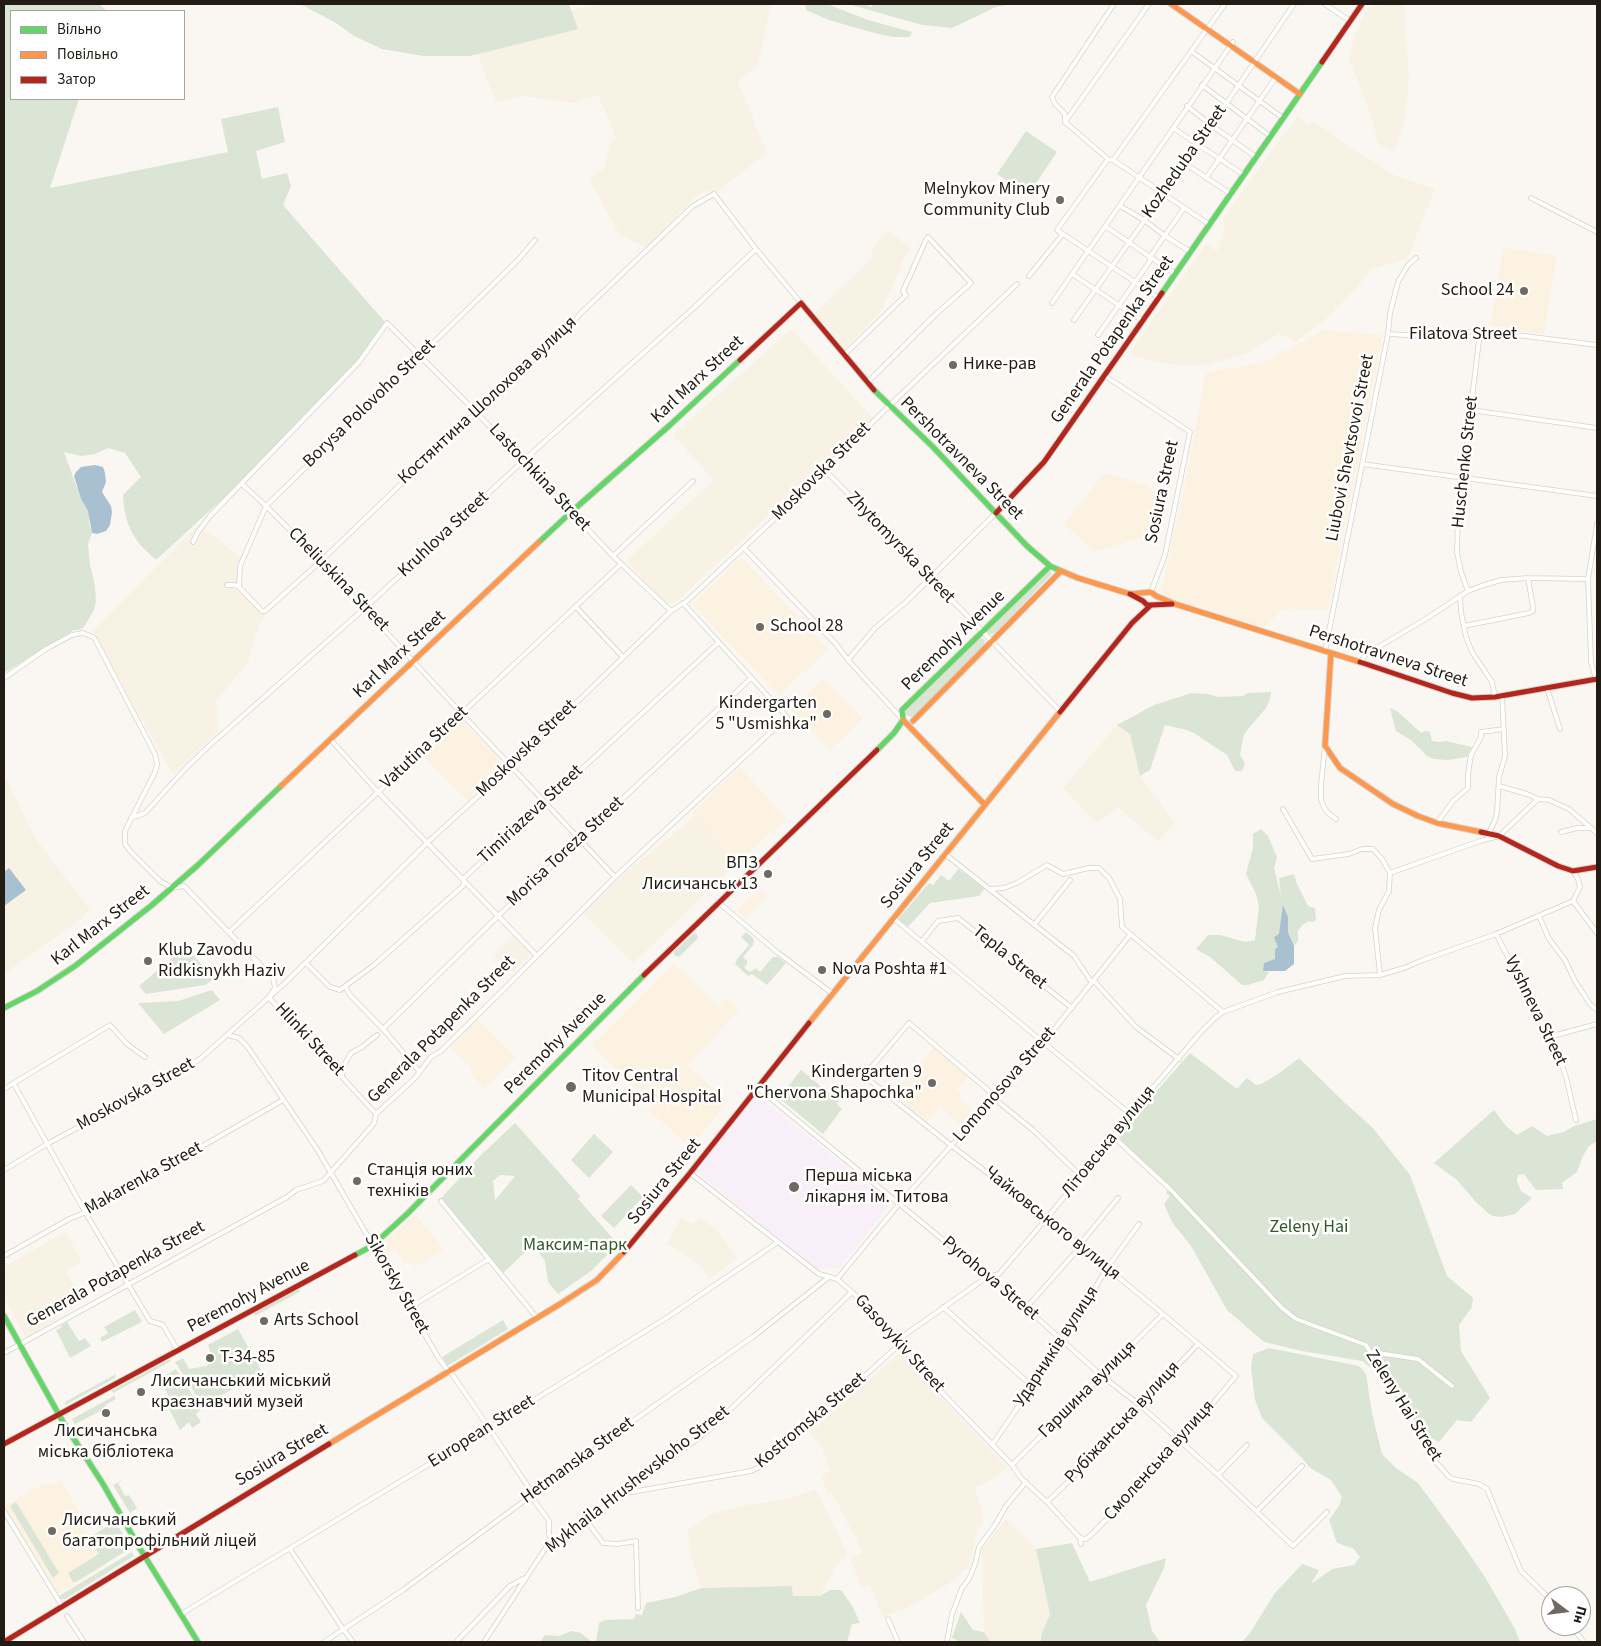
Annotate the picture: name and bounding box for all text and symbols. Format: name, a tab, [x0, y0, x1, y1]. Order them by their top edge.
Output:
legend	[10, 10, 185, 100]
text: Вільно	[57, 19, 101, 40]
text: Повільно	[57, 44, 118, 65]
text: Затор	[57, 69, 96, 90]
street label: Kozheduba Street	[1138, 101, 1232, 223]
place label: Melnykov Minery Community Club	[923, 179, 1050, 222]
marker: Melnykov Minery Community Club	[1054, 194, 1066, 206]
street label: Generala Potapenka Street	[1047, 252, 1179, 428]
place label: School 24	[1441, 280, 1514, 302]
marker: School 24	[1518, 285, 1530, 297]
street label: Костянтина Шолохова вулиця	[394, 312, 582, 490]
street label: Filatova Street	[1409, 324, 1517, 346]
street label: Karl Marx Street	[647, 332, 749, 428]
street label: Borysa Polovoho Street	[299, 335, 441, 473]
street label: Liubovi Shevtsovoi Street	[1322, 353, 1380, 543]
place label: Нике-рав	[963, 354, 1036, 376]
marker: Нике-рав	[947, 359, 959, 371]
street label: Pershotravneva Street	[895, 393, 1027, 525]
street label: Huschenko Street	[1448, 395, 1484, 529]
street label: Moskovska Street	[768, 418, 876, 526]
street label: Lastochkina Street	[484, 420, 594, 536]
street label: Sosiura Street	[1142, 439, 1184, 545]
street label: Kruhlova Street	[394, 487, 494, 583]
street label: Zhytomyrska Street	[841, 488, 959, 608]
street label: Cheliuskina Street	[283, 523, 393, 637]
street label: Peremohy Avenue	[898, 586, 1010, 696]
street label: Karl Marx Street	[349, 607, 451, 703]
place label: School 28	[770, 616, 843, 638]
marker: School 28	[754, 621, 766, 633]
street label: Pershotravneva Street	[1306, 621, 1470, 693]
place label: Kindergarten 5 "Usmishka"	[716, 693, 817, 736]
street label: Moskovska Street	[472, 696, 582, 802]
street label: Vatutina Street	[377, 702, 473, 794]
marker: Kindergarten 5 "Usmishka"	[821, 708, 833, 720]
street label: Timiriazeva Street	[474, 761, 588, 869]
street label: Morisa Toreza Street	[503, 792, 629, 912]
street label: Sosiura Street	[877, 819, 959, 913]
place label: ВПЗ Лисичанськ 13	[642, 853, 758, 896]
marker: ВПЗ Лисичанськ 13	[762, 868, 774, 880]
street label: Karl Marx Street	[47, 881, 155, 971]
street label: Tepla Street	[967, 921, 1051, 995]
place label: Klub Zavodu Ridkisnykh Haziv	[158, 940, 285, 982]
street label: Generala Potapenka Street	[364, 952, 520, 1108]
street label: Vyshneva Street	[1499, 953, 1571, 1069]
marker: Klub Zavodu Ridkisnykh Haziv	[142, 955, 154, 967]
place label: Nova Poshta #1	[832, 959, 947, 981]
marker: Nova Poshta #1	[816, 964, 828, 976]
street label: Peremohy Avenue	[500, 988, 612, 1100]
street label: Hlinki Street	[270, 999, 348, 1081]
street label: Lomonosova Street	[949, 1023, 1061, 1147]
street label: Moskovska Street	[73, 1054, 199, 1136]
place label: Kindergarten 9 "Chervona Shapochka"	[746, 1062, 922, 1104]
place label: Titov Central Municipal Hospital	[582, 1066, 722, 1108]
marker: Kindergarten 9 "Chervona Shapochka"	[926, 1077, 938, 1089]
marker: Titov Central Municipal Hospital	[564, 1080, 578, 1094]
street label: Літовська вулиця	[1057, 1082, 1161, 1202]
street label: Sosiura Street	[624, 1135, 706, 1229]
street label: Makarenka Street	[81, 1138, 207, 1220]
place label: Станція юних техніків	[367, 1160, 473, 1202]
street label: Чайковського вулиця	[979, 1162, 1125, 1286]
place label: Перша міська лікарня ім. Титова	[805, 1166, 949, 1208]
marker: Станція юних техніків	[351, 1175, 363, 1187]
marker: Перша міська лікарня ім. Титова	[787, 1180, 801, 1194]
street label: Generala Potapenka Street	[23, 1217, 209, 1333]
park label: Zeleny Hai	[1270, 1217, 1348, 1239]
street label: Sikorsky Street	[359, 1230, 433, 1338]
street label: Pyrohova Street	[937, 1232, 1043, 1326]
park label: Максим-парк	[523, 1235, 627, 1257]
street label: Peremohy Avenue	[184, 1256, 314, 1338]
street label: Ударників вулиця	[1010, 1283, 1104, 1411]
street label: Gasovykiv Street	[849, 1290, 949, 1398]
place label: Arts School	[274, 1310, 359, 1332]
marker: Arts School	[258, 1315, 270, 1327]
street label: Гаршина вулиця	[1035, 1337, 1141, 1443]
street label: Zeleny Hai Street	[1360, 1346, 1446, 1466]
place label: Т-34-85	[220, 1347, 275, 1369]
marker: Т-34-85	[204, 1352, 216, 1364]
street label: Рубіжанська вулиця	[1061, 1357, 1185, 1489]
street label: Kostromska Street	[751, 1368, 871, 1474]
place label: Лисичанський міський краєзнавчий музей	[151, 1371, 331, 1414]
marker: Лисичанський міський краєзнавчий музей	[135, 1386, 147, 1398]
street label: European Street	[425, 1391, 539, 1473]
street label: Смоленська вулиця	[1100, 1396, 1220, 1526]
street label: Mykhaila Hrushevskoho Street	[542, 1401, 734, 1559]
marker: Лисичанська мiська бiблiотека	[100, 1407, 112, 1419]
street label: Hetmanska Street	[517, 1413, 639, 1509]
street label: Sosiura Street	[232, 1420, 332, 1492]
place label: Лисичанська мiська бiблiотека	[38, 1421, 174, 1464]
place label: Лисичанський багатопрофільний ліцей	[62, 1510, 257, 1552]
marker: Лисичанський багатопрофільний ліцей	[46, 1525, 58, 1537]
north arrow	[1541, 1586, 1591, 1636]
text: Пн	[1568, 1604, 1591, 1626]

